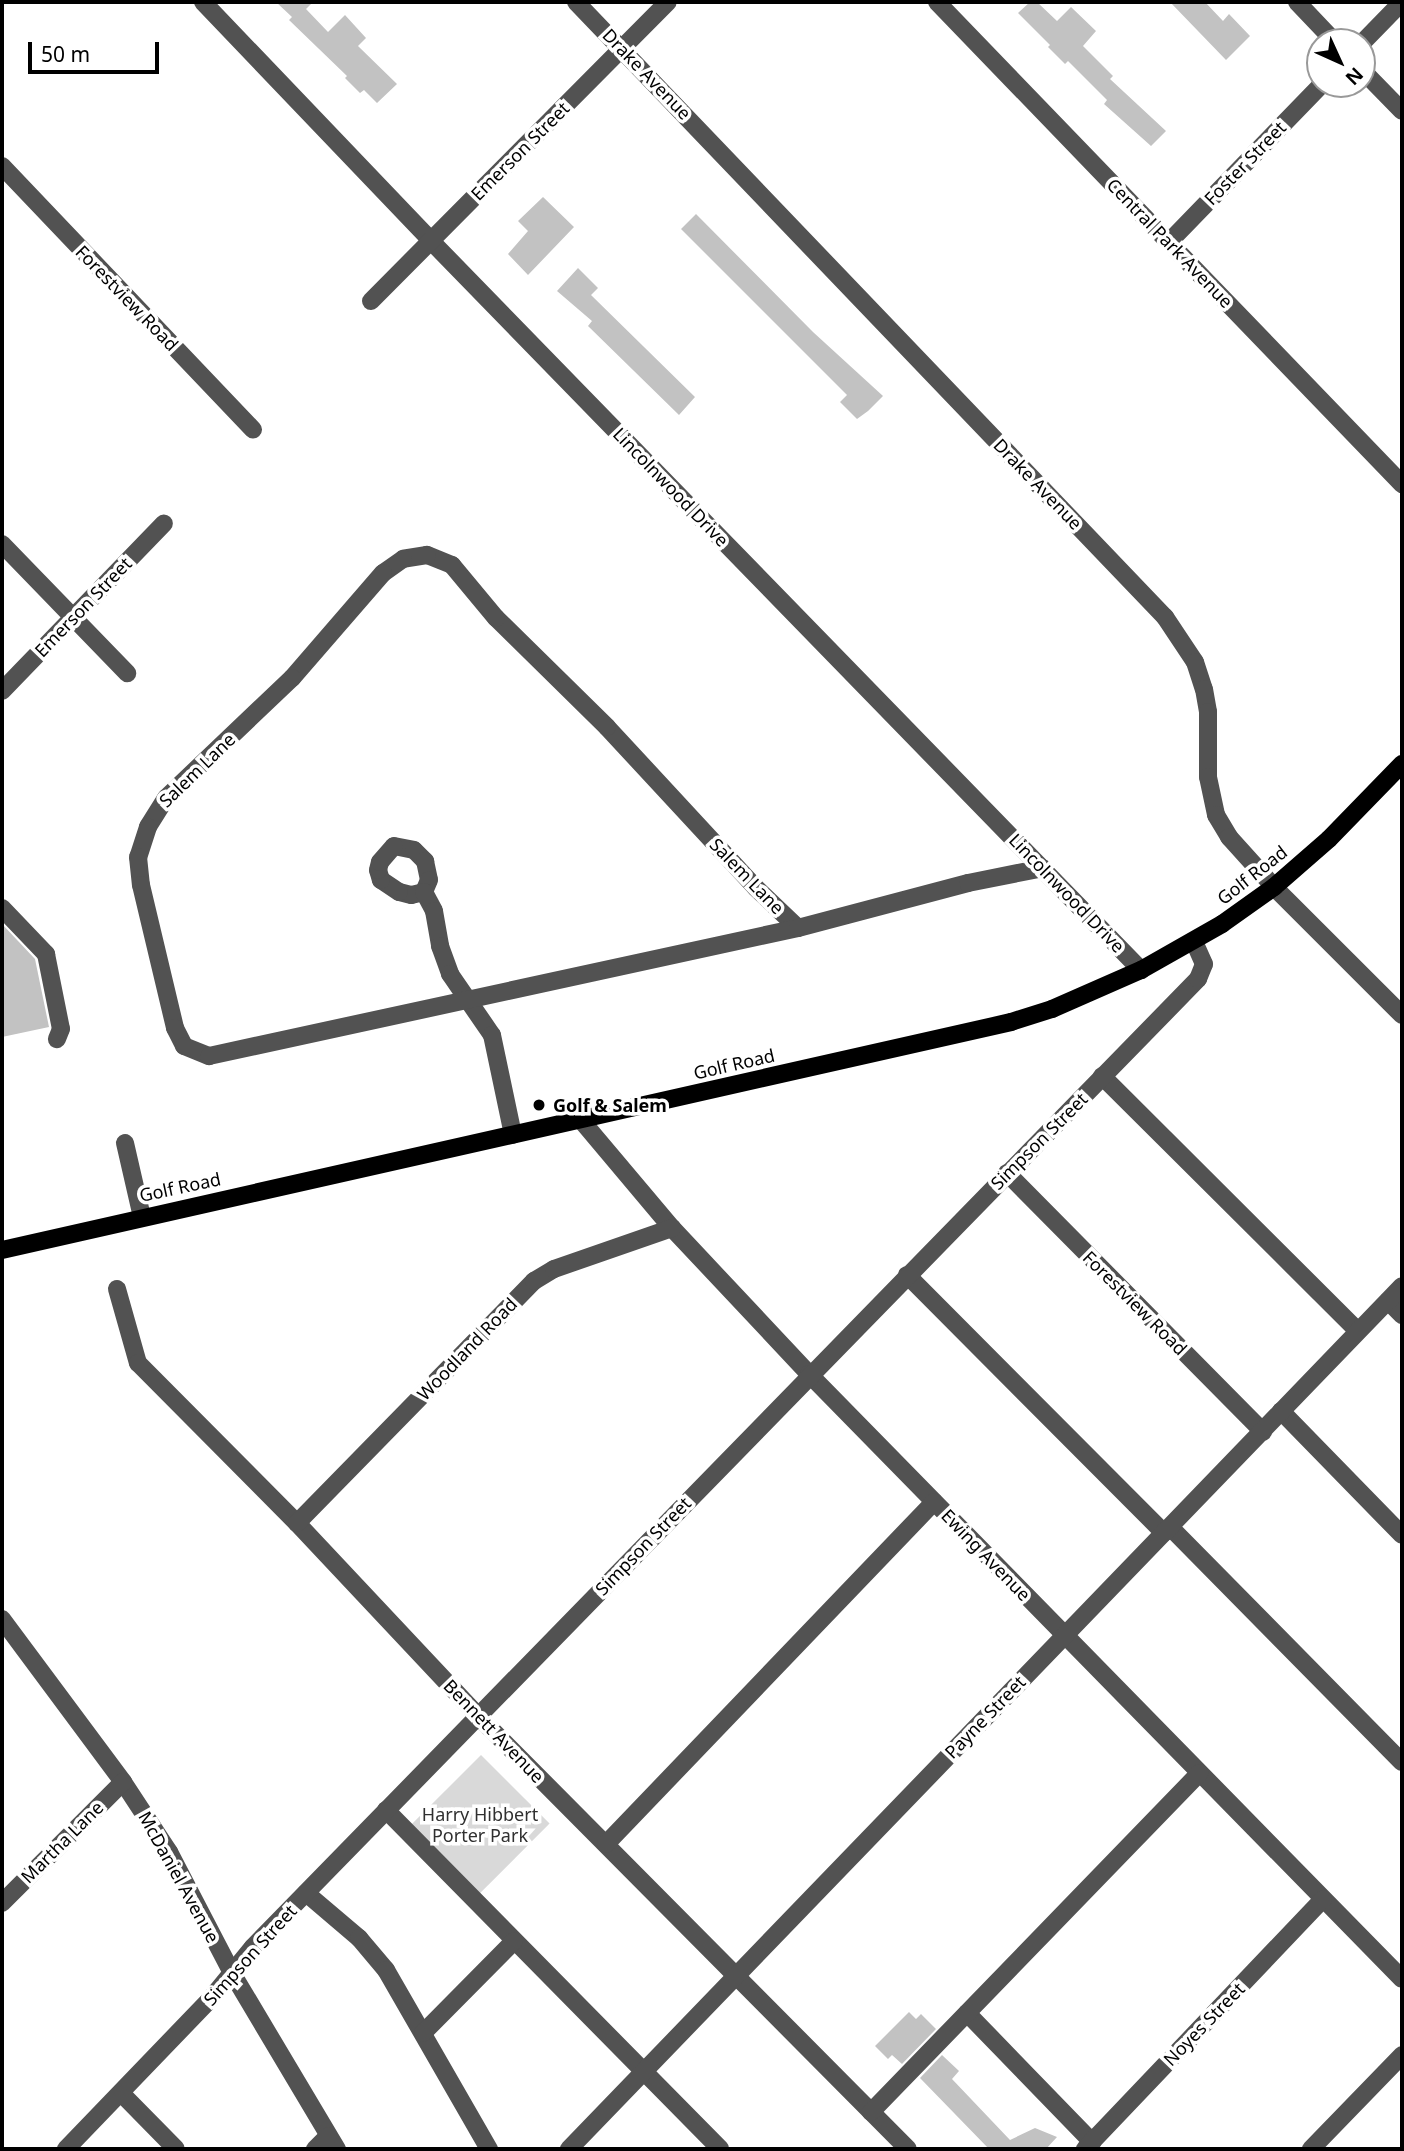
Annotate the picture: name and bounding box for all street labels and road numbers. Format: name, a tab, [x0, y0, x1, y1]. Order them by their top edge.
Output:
street label: Drake Avenue	[598, 24, 696, 124]
street label: Emerson Street	[466, 97, 574, 205]
street label: Foster Street	[1200, 117, 1290, 209]
street label: Central Park Avenue	[1103, 174, 1237, 312]
street label: Forestview Road	[71, 241, 183, 355]
street label: Lincolnwood Drive	[609, 423, 733, 551]
street label: Drake Avenue	[989, 434, 1087, 534]
street label: Emerson Street	[30, 553, 136, 661]
street label: Salem Lane	[155, 729, 239, 811]
street label: Lincolnwood Drive	[1005, 829, 1129, 957]
street label: Salem Lane	[706, 834, 788, 918]
street label: Golf Road	[1213, 841, 1291, 909]
street label: Golf Road	[691, 1044, 777, 1084]
street label: Simpson Street	[986, 1088, 1092, 1194]
street label: Golf Road	[137, 1168, 223, 1206]
street label: Forestview Road	[1078, 1246, 1192, 1360]
street label: Woodland Road	[413, 1293, 521, 1405]
street label: Simpson Street	[591, 1492, 695, 1600]
street label: Ewing Avenue	[937, 1505, 1035, 1605]
street label: Payne Street	[940, 1671, 1030, 1763]
street label: Bennett Avenue	[439, 1675, 549, 1787]
street label: Martha Lane	[17, 1797, 107, 1887]
street label: McDaniel Avenue	[134, 1808, 224, 1946]
street label: Simpson Street	[199, 1900, 301, 2010]
street label: Noyes Street	[1159, 1978, 1249, 2070]

